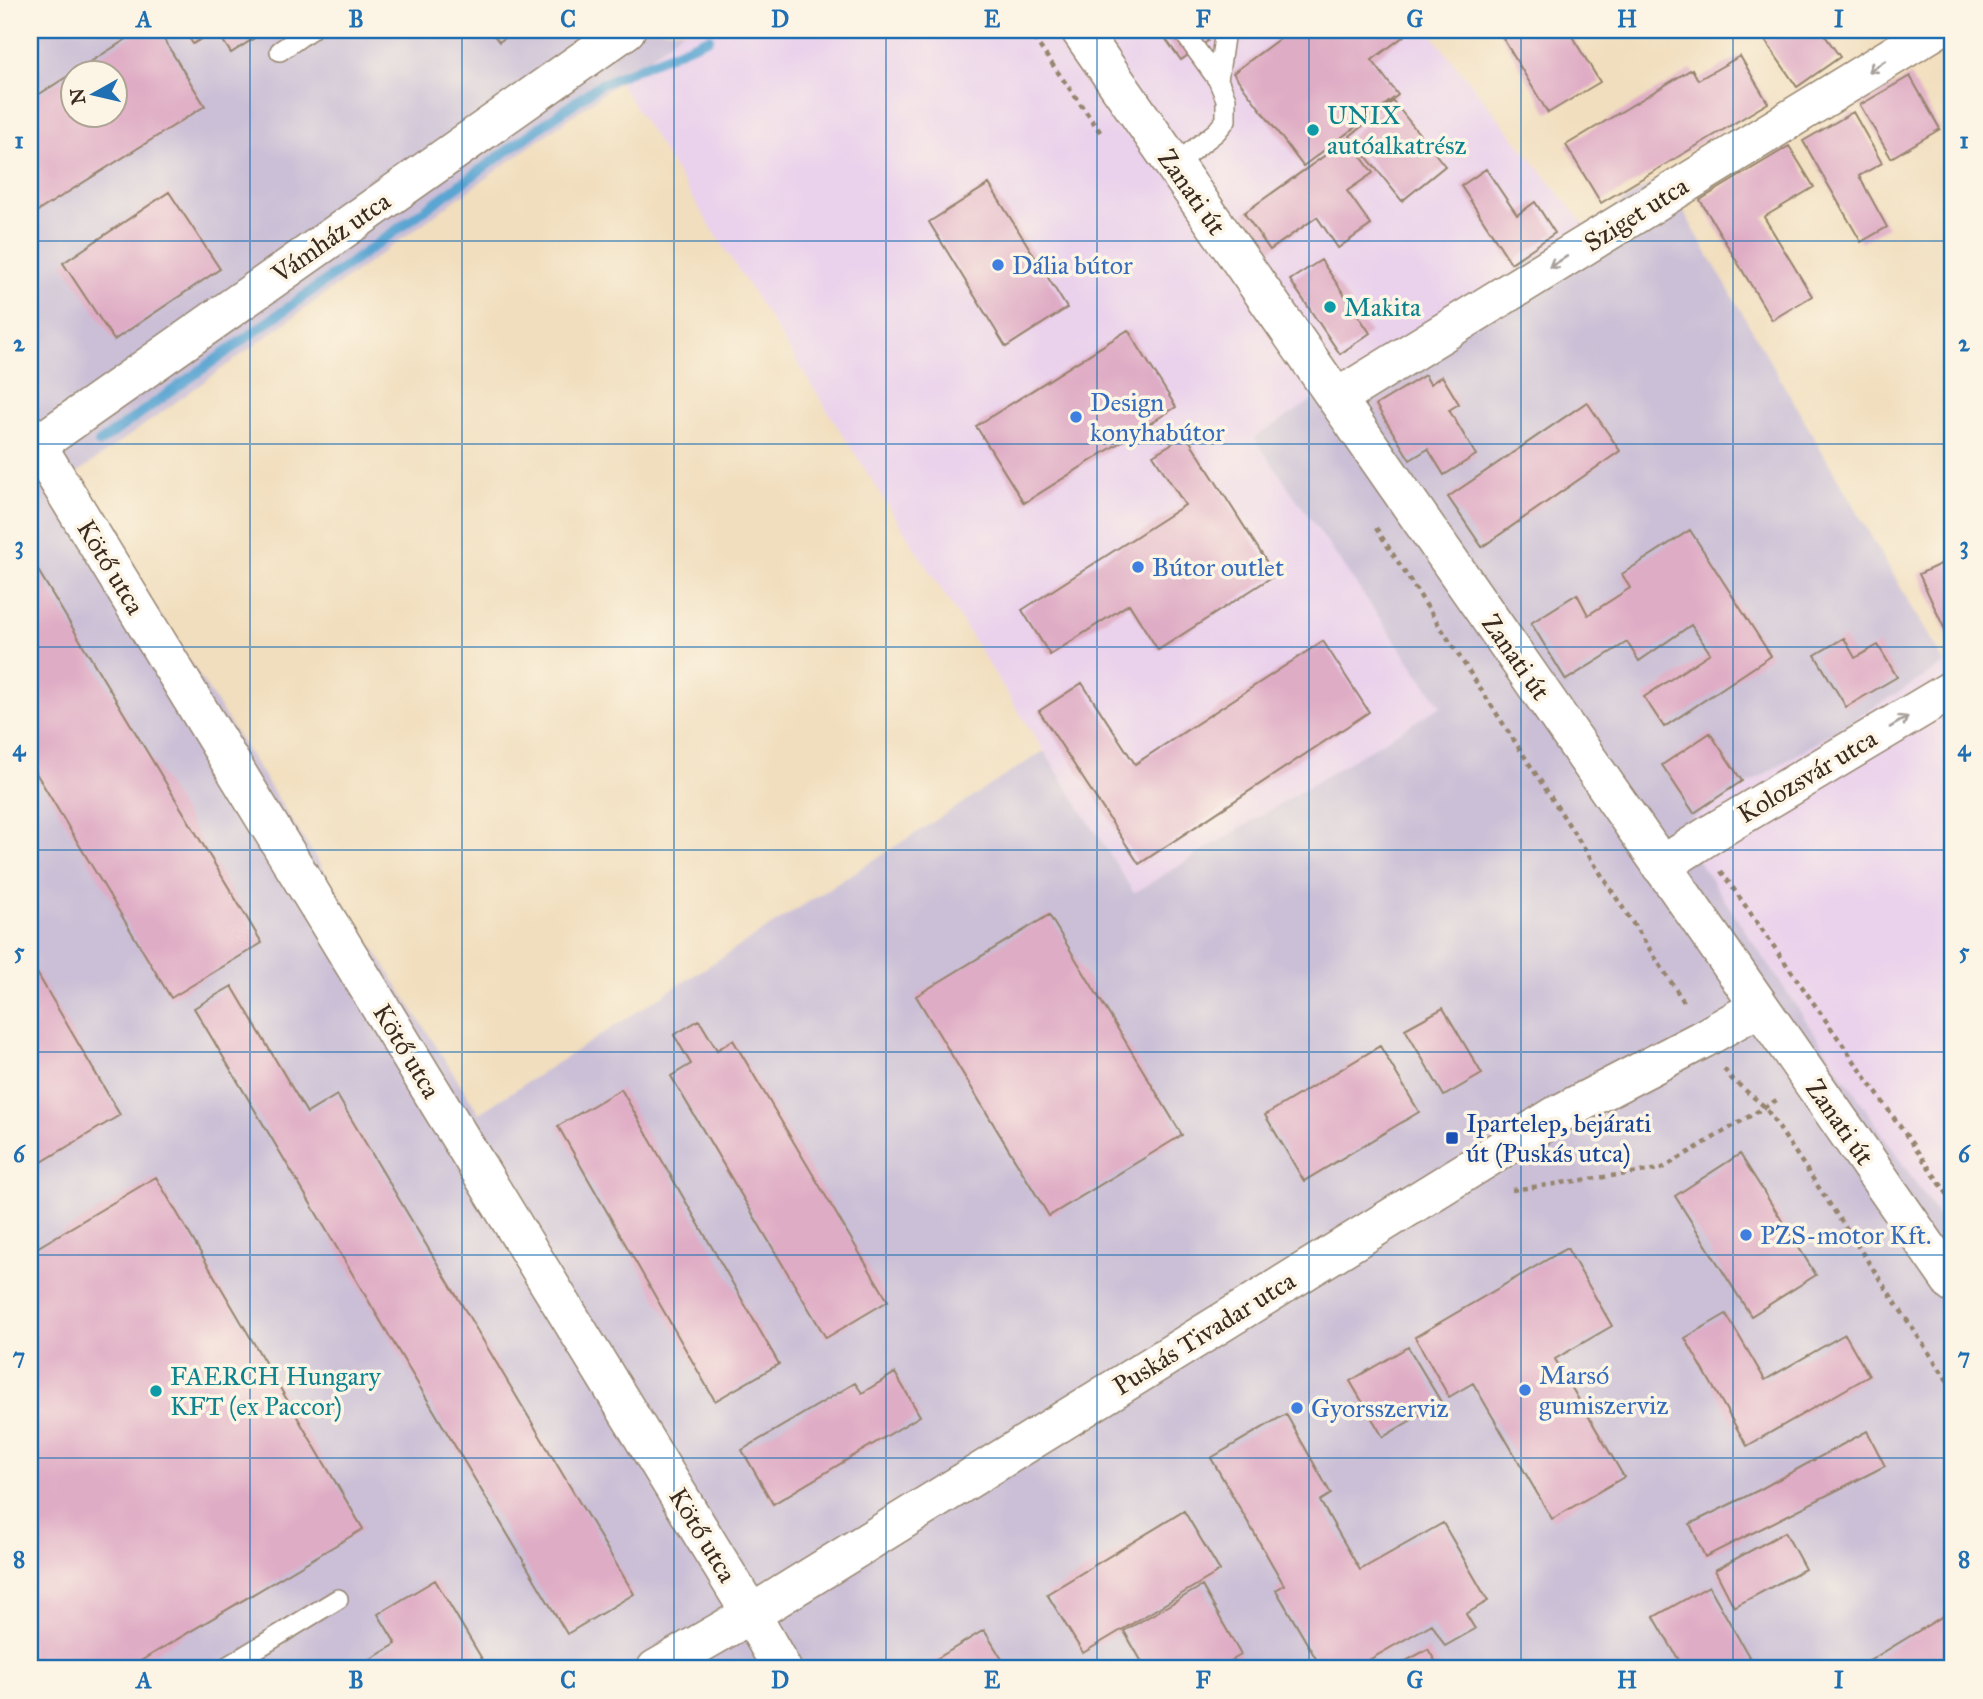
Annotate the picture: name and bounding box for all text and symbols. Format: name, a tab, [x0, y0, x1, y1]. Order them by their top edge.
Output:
text: A	[134, 5, 152, 33]
text: B	[348, 5, 364, 33]
text: C	[560, 5, 576, 33]
text: D	[771, 5, 789, 33]
text: E	[984, 5, 1001, 33]
text: F	[1195, 5, 1211, 33]
text: G	[1407, 5, 1424, 33]
text: H	[1617, 5, 1637, 33]
text: I	[1834, 5, 1844, 33]
one-way arrow	[1867, 59, 1887, 73]
north arrow	[60, 60, 130, 130]
text: N	[65, 87, 90, 106]
place label: UNIX autóalkatrész	[1327, 99, 1467, 161]
marker: UNIX autóalkatrész	[1305, 122, 1321, 138]
text: 1	[14, 126, 24, 154]
text: 1	[1959, 126, 1969, 154]
street label: Zanati út	[1151, 143, 1233, 241]
street label: Sziget utca	[1578, 169, 1694, 259]
street label: Vámház utca	[265, 185, 396, 290]
place label: Dália bútor	[1012, 249, 1133, 281]
one-way arrow	[1549, 255, 1568, 270]
marker: Dália bútor	[990, 257, 1006, 273]
place label: Makita	[1344, 291, 1421, 323]
marker: Makita	[1322, 299, 1338, 315]
text: 2	[13, 329, 25, 357]
text: 2	[1958, 329, 1970, 357]
place label: Design konyhabútor	[1090, 386, 1225, 448]
marker: Design konyhabútor	[1068, 409, 1084, 425]
street label: Kötő utca	[70, 514, 152, 620]
text: 3	[14, 531, 24, 560]
text: 3	[1959, 531, 1969, 560]
place label: Bútor outlet	[1152, 551, 1284, 583]
marker: Bútor outlet	[1130, 559, 1146, 575]
street label: Zanati út	[1475, 608, 1557, 706]
one-way arrow	[1888, 714, 1908, 728]
street label: Kolozsvár utca	[1732, 722, 1882, 830]
text: 4	[13, 734, 27, 762]
text: 4	[1958, 734, 1972, 762]
text: 5	[14, 937, 25, 965]
text: 5	[1959, 937, 1970, 965]
street label: Kötő utca	[366, 998, 448, 1104]
street label: Zanati út	[1799, 1073, 1881, 1171]
place label: Ipartelep, bejárati út (Puskás utca)	[1466, 1107, 1652, 1169]
marker: Ipartelep, bejárati út (Puskás utca)	[1444, 1130, 1460, 1146]
text: 6	[13, 1140, 26, 1168]
text: 6	[1958, 1140, 1971, 1168]
place label: PZS-motor Kft.	[1760, 1219, 1931, 1251]
marker: PZS-motor Kft.	[1738, 1227, 1754, 1243]
street label: Puskás Tivadar utca	[1107, 1264, 1301, 1402]
text: 7	[13, 1342, 25, 1370]
text: 7	[1958, 1342, 1970, 1370]
place label: Marsó gumiszerviz	[1539, 1359, 1668, 1421]
place label: FAERCH Hungary KFT (ex Paccor)	[170, 1360, 381, 1422]
marker: Marsó gumiszerviz	[1517, 1382, 1533, 1398]
marker: FAERCH Hungary KFT (ex Paccor)	[148, 1383, 164, 1399]
place label: Gyorsszerviz	[1311, 1392, 1449, 1424]
marker: Gyorsszerviz	[1289, 1400, 1305, 1416]
street label: Kötő utca	[662, 1482, 744, 1588]
text: 8	[13, 1545, 25, 1573]
text: 8	[1958, 1545, 1970, 1573]
text: A	[134, 1666, 152, 1694]
text: B	[348, 1666, 364, 1694]
text: C	[560, 1666, 576, 1694]
text: D	[771, 1666, 789, 1694]
text: E	[984, 1666, 1001, 1694]
text: F	[1195, 1666, 1211, 1694]
text: G	[1407, 1666, 1424, 1694]
text: H	[1617, 1666, 1637, 1694]
text: I	[1834, 1666, 1844, 1694]

